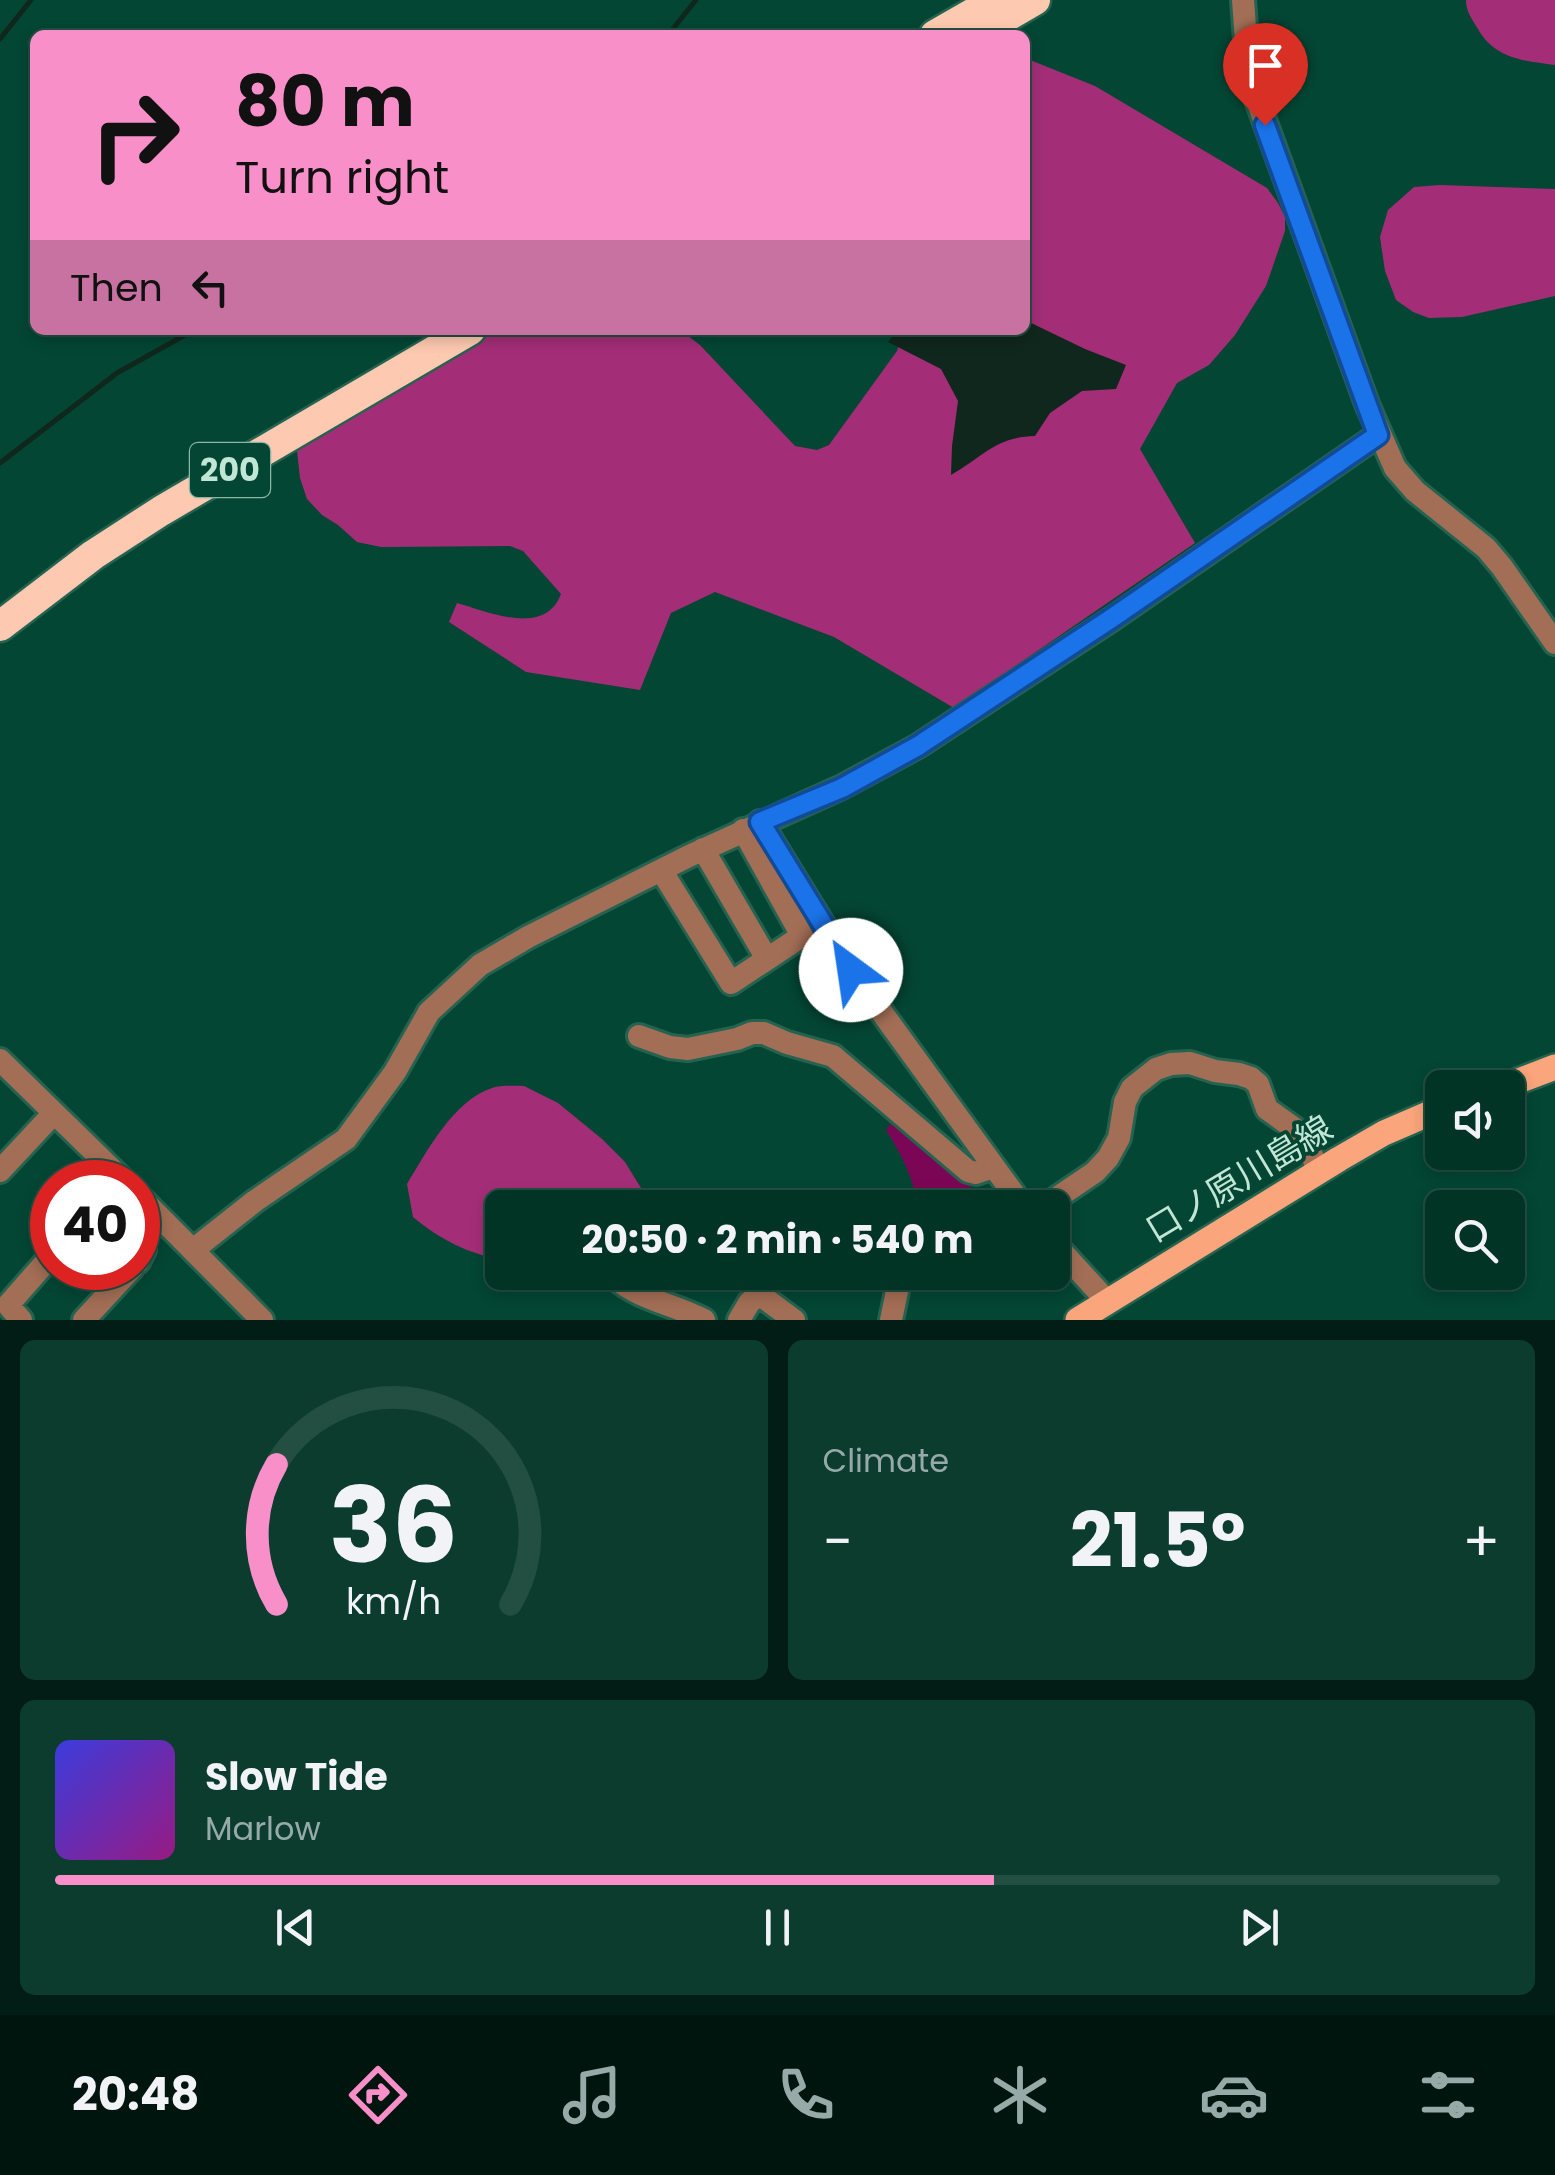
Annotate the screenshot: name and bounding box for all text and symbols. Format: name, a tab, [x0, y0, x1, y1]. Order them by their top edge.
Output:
pin	[1223, 23, 1308, 126]
icon: arrive	[1238, 38, 1293, 93]
text: 80 m	[235, 52, 415, 151]
icon: right	[70, 70, 200, 200]
text: Turn right	[235, 146, 449, 209]
icon: left	[183, 260, 238, 315]
text: Then	[70, 261, 163, 314]
road number: 200	[190, 443, 270, 497]
position arrow	[799, 918, 903, 1022]
map controls	[1425, 1070, 1525, 1290]
button: sound	[1425, 1070, 1525, 1170]
street label: 口ノ原川島線	[1136, 1103, 1341, 1254]
speed limit sign: 40	[30, 1160, 160, 1290]
button: search	[1425, 1190, 1525, 1290]
text: 20:50 · 2 min · 540 m	[581, 1213, 974, 1266]
text: Climate	[823, 1438, 949, 1483]
text: 36	[329, 1453, 458, 1598]
text: 21.5°	[1070, 1488, 1245, 1593]
text: −	[823, 1503, 853, 1580]
text: +	[1462, 1503, 1500, 1580]
text: km/h	[346, 1576, 441, 1627]
text: Slow Tide	[205, 1750, 388, 1803]
text: Marlow	[205, 1806, 321, 1851]
icon: previous	[268, 1900, 323, 1955]
icon: pause	[750, 1900, 805, 1955]
icon: next	[1232, 1900, 1287, 1955]
icon: directions	[343, 2060, 413, 2130]
icon: music	[557, 2060, 627, 2130]
icon: phone	[771, 2060, 841, 2130]
icon: climate	[985, 2060, 1055, 2130]
icon: car	[1199, 2060, 1269, 2130]
icon: filters	[1413, 2060, 1483, 2130]
text: 20:48	[72, 2063, 199, 2126]

